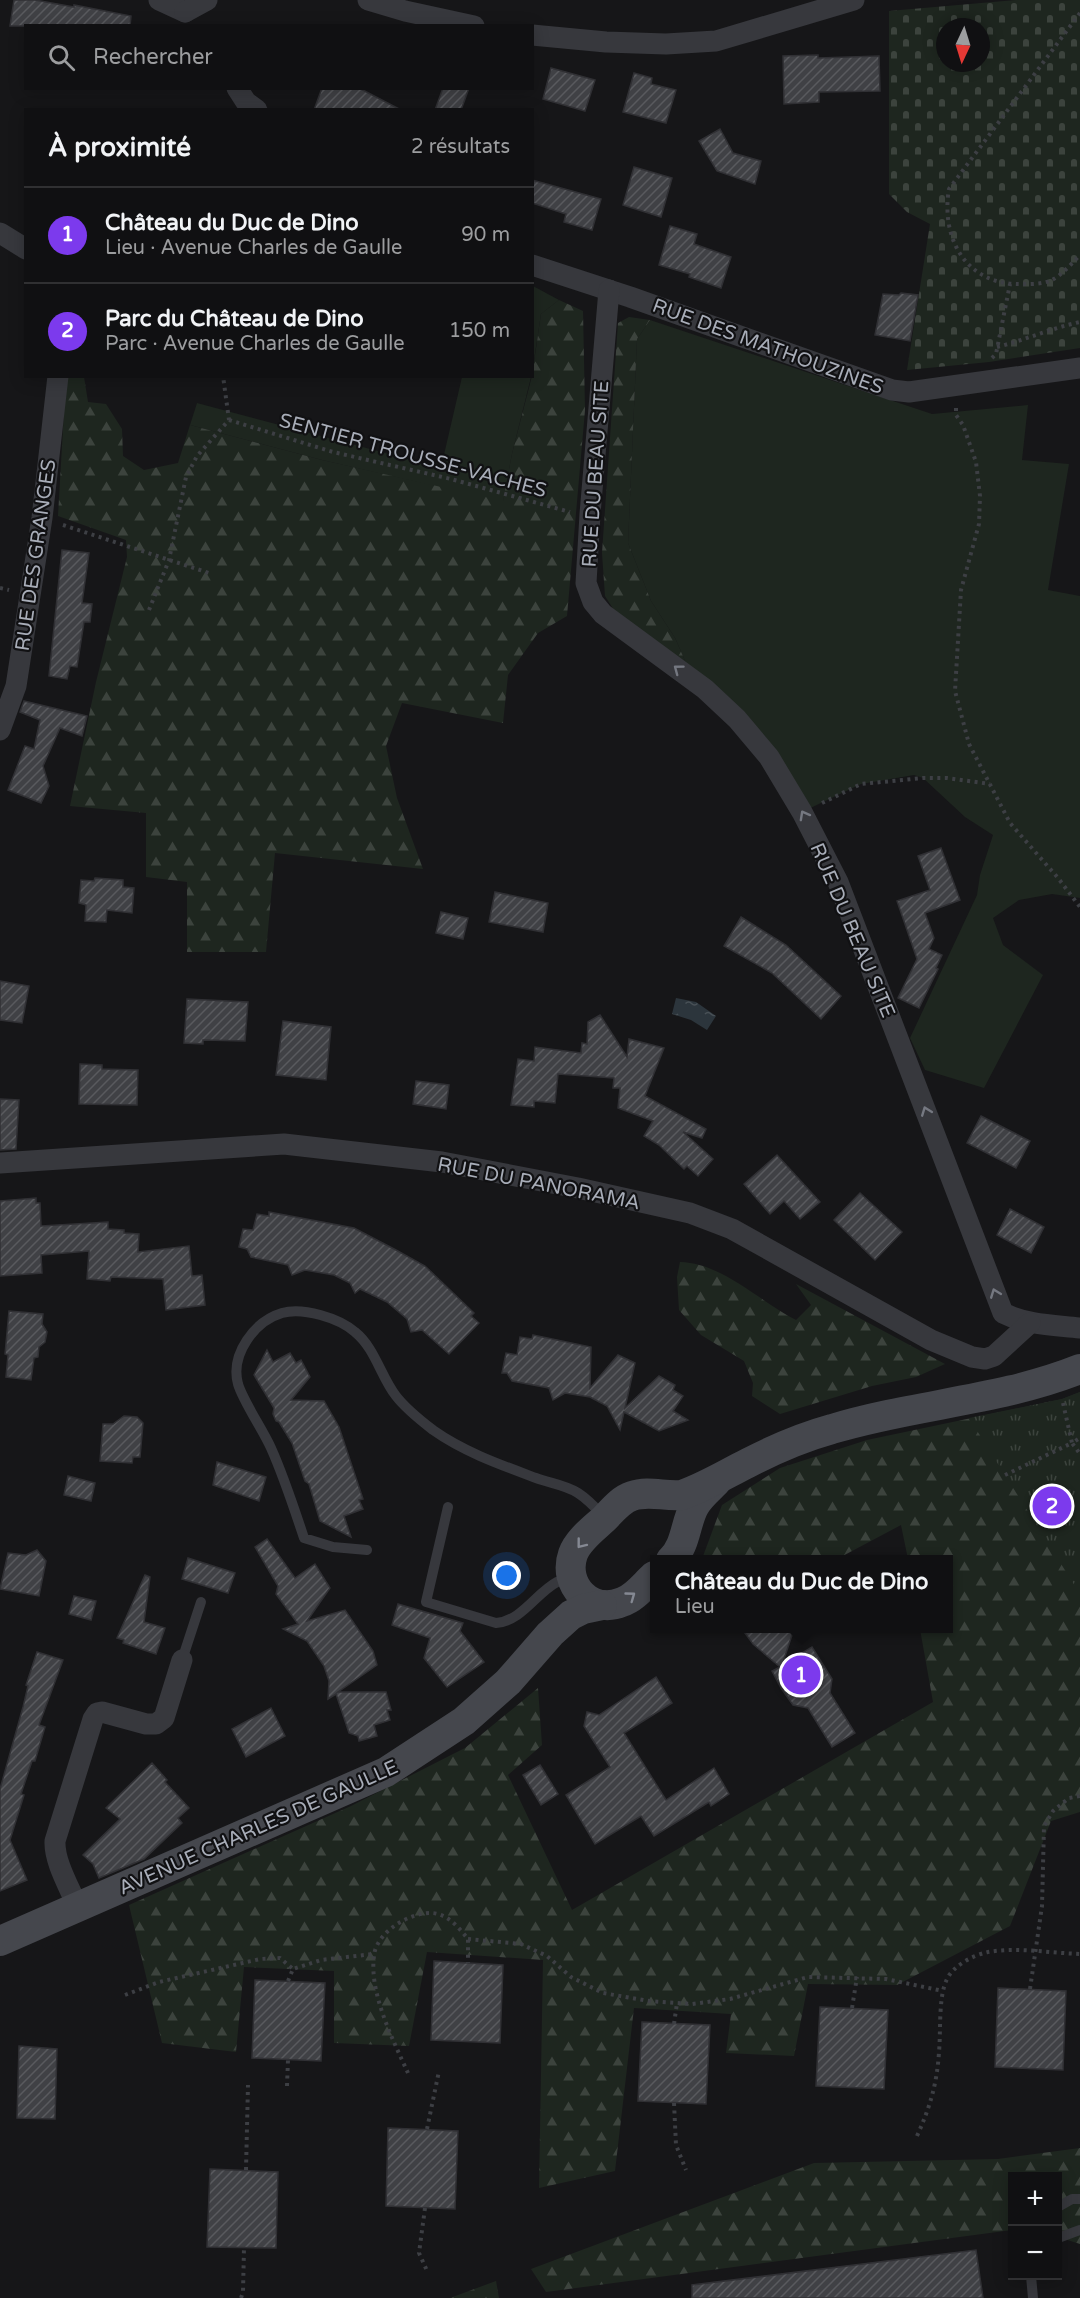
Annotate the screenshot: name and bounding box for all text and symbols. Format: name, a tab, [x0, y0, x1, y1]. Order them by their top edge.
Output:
north arrow	[936, 18, 990, 72]
search box	[24, 24, 534, 90]
icon: search	[45, 41, 78, 74]
text: Rechercher	[93, 44, 213, 70]
text: À proximité	[48, 132, 191, 163]
text: 2 résultats	[411, 135, 510, 159]
text: Château du Duc de Dino	[105, 210, 359, 236]
text: 1	[61, 223, 74, 247]
text: 90 m	[461, 223, 510, 247]
text: Lieu · Avenue Charles de Gaulle	[105, 236, 402, 260]
street label: RUE DES MATHOUZINES	[649, 294, 886, 400]
text: Parc du Château de Dino	[105, 306, 364, 332]
text: 2	[61, 319, 74, 343]
text: 150 m	[449, 319, 510, 343]
text: Parc · Avenue Charles de Gaulle	[105, 332, 405, 356]
street label: RUE DU BEAU SITE	[577, 380, 614, 568]
street label: SENTIER TROUSSE-VACHES	[276, 409, 549, 503]
street label: RUE DES GRANGES	[11, 458, 61, 652]
one-way arrow	[673, 665, 684, 676]
one-way arrow	[799, 811, 811, 821]
street label: RUE DU BEAU SITE	[804, 840, 900, 1021]
one-way arrow	[921, 1106, 933, 1117]
street label: RUE DU PANORAMA	[435, 1153, 642, 1215]
one-way arrow	[990, 1289, 1003, 1299]
pin: 2	[1032, 1484, 1072, 1528]
one-way arrow	[577, 1537, 588, 1548]
popup	[650, 1555, 953, 1633]
your location	[492, 1561, 521, 1590]
text: Château du Duc de Dino	[675, 1569, 928, 1595]
one-way arrow	[624, 1592, 635, 1603]
text: Lieu	[675, 1595, 715, 1619]
pin: 1	[782, 1652, 820, 1698]
street label: AVENUE CHARLES DE GAULLE	[115, 1755, 402, 1901]
map controls	[1008, 2172, 1062, 2280]
button: +	[1008, 2172, 1062, 2226]
button: −	[1008, 2226, 1062, 2280]

